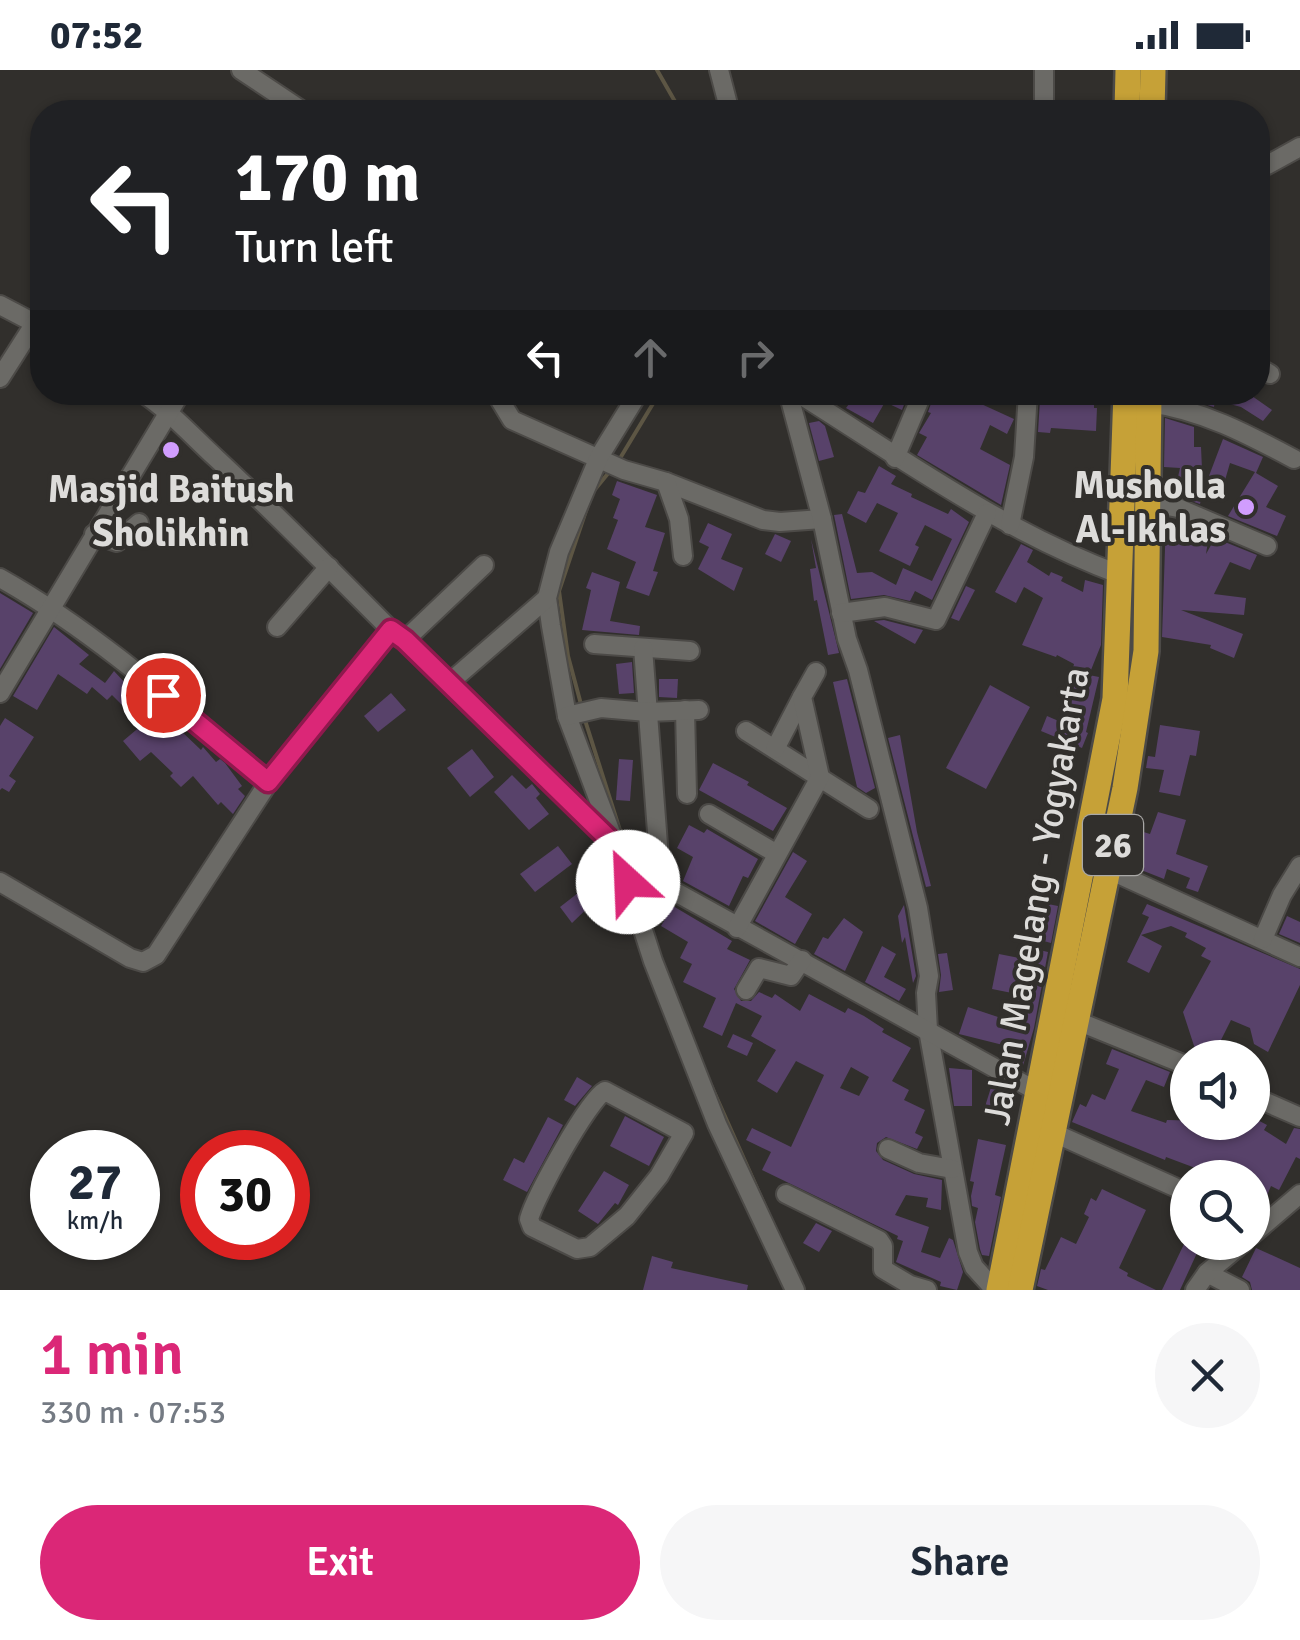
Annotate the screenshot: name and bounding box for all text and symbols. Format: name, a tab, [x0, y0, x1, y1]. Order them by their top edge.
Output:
text: 07:52	[50, 12, 143, 59]
text: 170 m	[235, 134, 420, 220]
icon: left	[70, 140, 200, 270]
text: Turn left	[235, 220, 394, 275]
icon: left	[518, 330, 573, 385]
icon: ahead	[623, 330, 678, 385]
icon: right	[728, 330, 783, 385]
marker: Masjid Baitush Sholikhin	[160, 439, 182, 461]
place label: Musholla Al-Ikhlas	[1073, 462, 1226, 553]
place label: Masjid Baitush Sholikhin	[48, 466, 294, 557]
marker: Musholla Al-Ikhlas	[1235, 496, 1257, 518]
pin	[121, 653, 206, 738]
street label: Jalan Magelang - Yogyakarta	[973, 664, 1100, 1129]
icon: arrive	[136, 668, 191, 723]
road number: 26	[1083, 815, 1143, 875]
position arrow	[576, 830, 680, 934]
map controls	[1170, 1040, 1270, 1260]
button: sound	[1170, 1040, 1270, 1140]
speed limit sign: 30	[180, 1130, 310, 1260]
text: 27	[68, 1152, 122, 1214]
button: search	[1170, 1160, 1270, 1260]
text: km/h	[67, 1205, 123, 1236]
text: 1 min	[40, 1318, 184, 1392]
button: close	[1155, 1323, 1260, 1428]
text: 330 m · 07:53	[40, 1393, 226, 1432]
button: Exit	[40, 1505, 640, 1620]
button: Share	[660, 1505, 1260, 1620]

